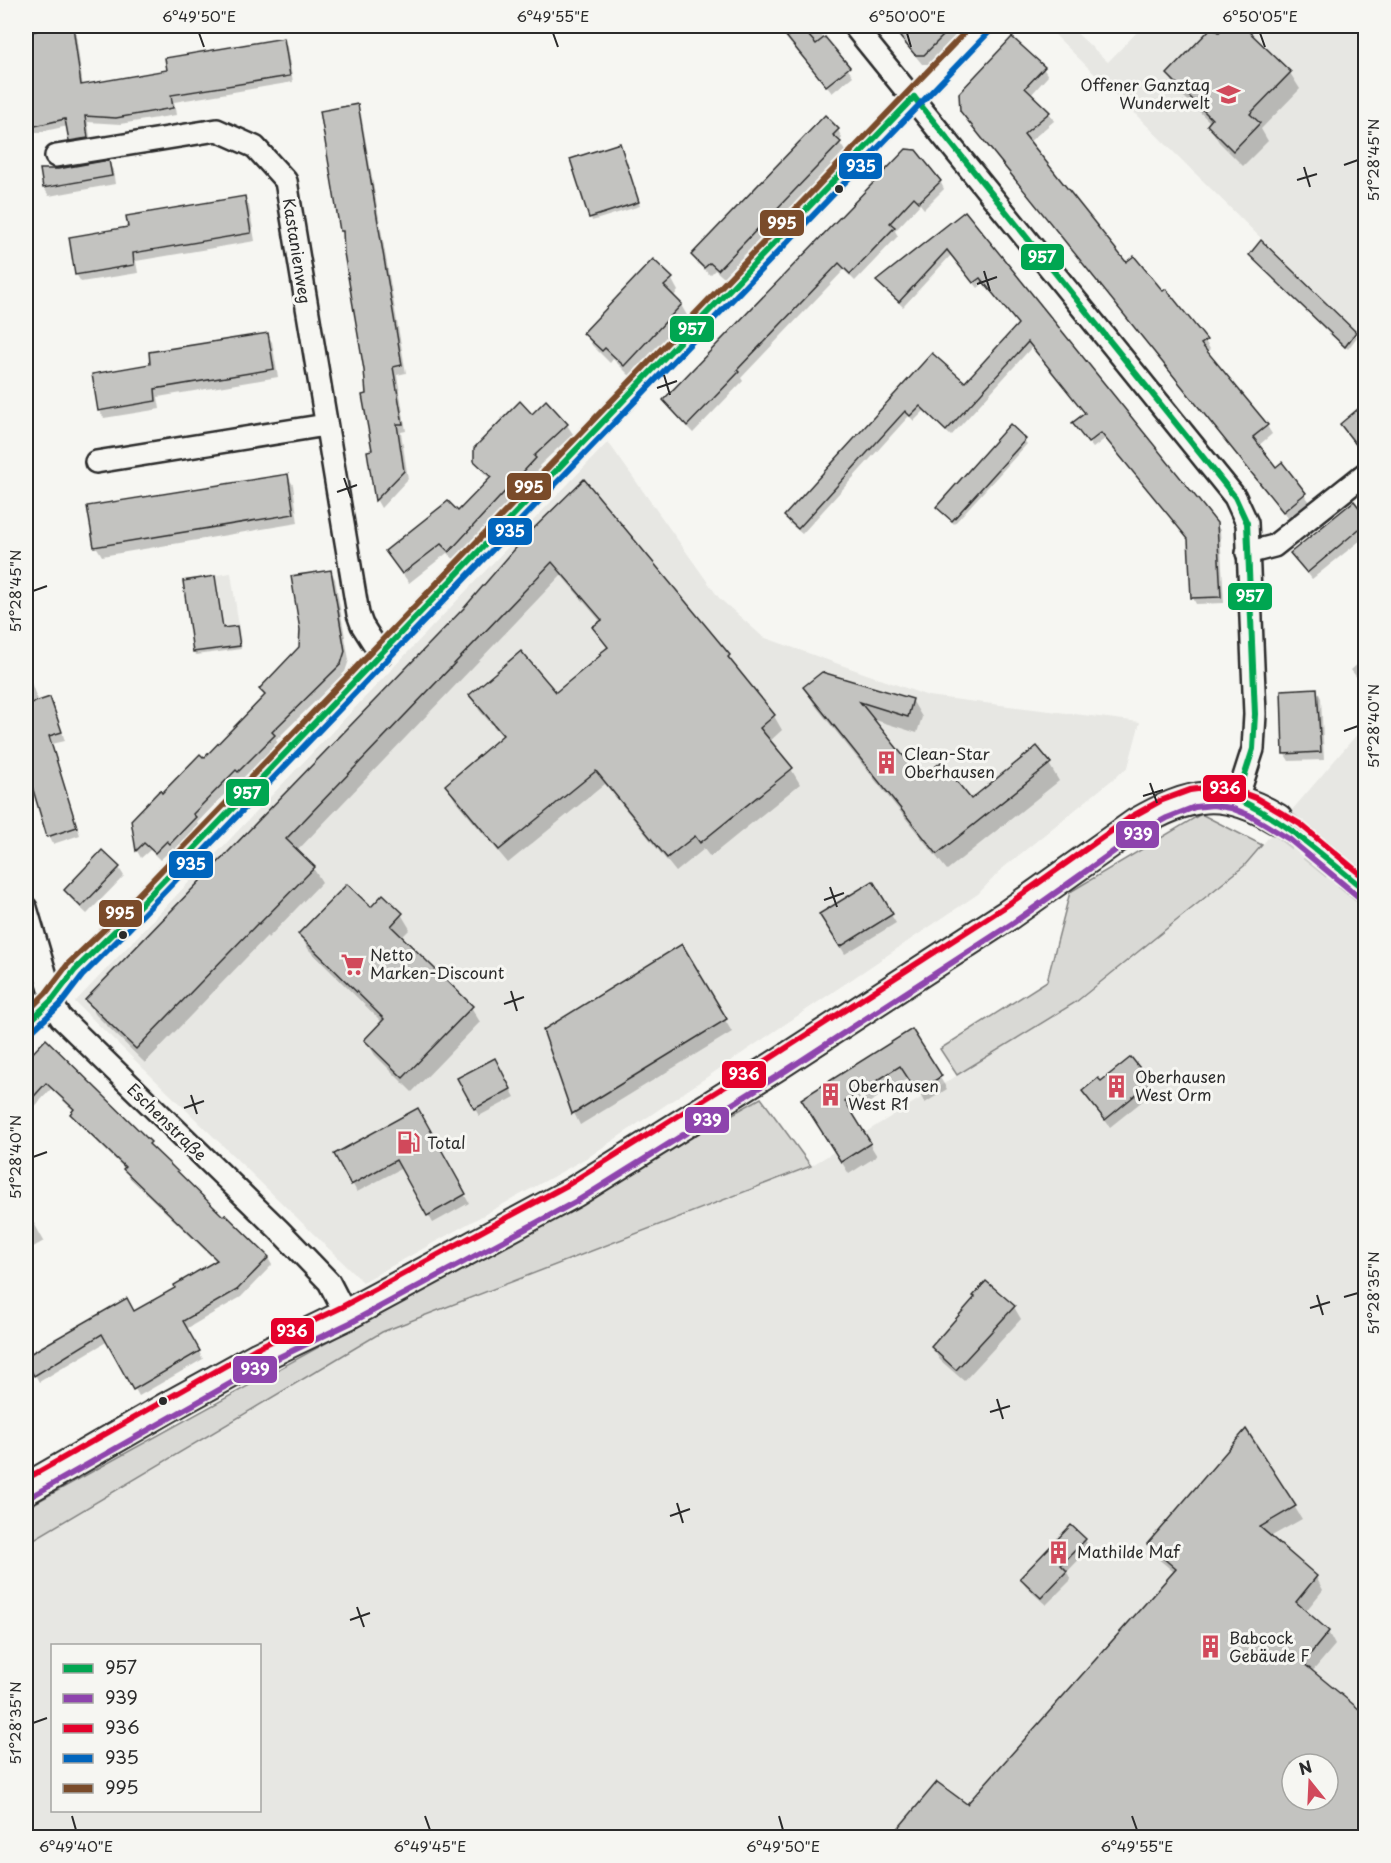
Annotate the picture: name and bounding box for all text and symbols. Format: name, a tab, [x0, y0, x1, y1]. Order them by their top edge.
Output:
text: 6°49'50"E	[162, 4, 236, 27]
text: 6°49'55"E	[516, 4, 590, 27]
text: 6°50'00"E	[868, 4, 946, 27]
text: 6°50'05"E	[1222, 4, 1298, 27]
place label: Offener Ganztag Wunderwelt	[1080, 72, 1210, 114]
school or university icon: Offener Ganztag Wunderwelt	[1215, 81, 1241, 107]
text: 51°28'45"N	[1361, 118, 1384, 202]
line badge: 935	[838, 152, 883, 180]
text: 935	[846, 153, 876, 177]
unlabelled marker	[833, 183, 845, 195]
street label: Kastanienweg	[278, 196, 318, 305]
line badge: 995	[759, 209, 805, 237]
text: 995	[767, 210, 797, 234]
line badge: 957	[1020, 243, 1065, 271]
text: 957	[1028, 244, 1057, 268]
line badge: 957	[669, 315, 715, 343]
text: 957	[678, 316, 707, 340]
line badge: 995	[506, 472, 552, 501]
text: 995	[514, 474, 544, 498]
line badge: 935	[487, 517, 533, 546]
text: 935	[495, 518, 525, 542]
text: 51°28'45"N	[3, 549, 26, 633]
line badge: 957	[1227, 582, 1273, 611]
text: 957	[1236, 583, 1265, 607]
text: 51°28'40"N	[1361, 684, 1384, 768]
place label: Clean-Star Oberhausen	[904, 741, 995, 783]
building icon: Clean-Star Oberhausen	[873, 750, 899, 776]
line badge: 936	[1202, 774, 1247, 803]
text: 936	[1209, 775, 1241, 799]
line badge: 957	[225, 778, 270, 807]
text: 957	[233, 780, 262, 804]
line badge: 939	[1115, 820, 1160, 849]
text: 939	[1123, 821, 1153, 845]
line badge: 935	[168, 850, 214, 879]
text: 935	[176, 851, 206, 875]
line badge: 995	[98, 899, 143, 928]
text: 995	[105, 900, 135, 924]
unlabelled marker	[117, 929, 129, 941]
place label: Netto Marken-Discount	[370, 942, 505, 984]
supermarket icon: Netto Marken-Discount	[339, 951, 365, 977]
line badge: 936	[721, 1060, 767, 1089]
text: 936	[728, 1061, 760, 1085]
place label: Oberhausen West Orm	[1135, 1064, 1226, 1106]
place label: Oberhausen West R1	[848, 1073, 939, 1115]
building icon: Oberhausen West Orm	[1104, 1073, 1130, 1099]
street label: Eschenstraße	[123, 1077, 213, 1165]
building icon: Oberhausen West R1	[817, 1082, 843, 1108]
line badge: 939	[684, 1106, 730, 1134]
text: 939	[692, 1107, 722, 1131]
text: 51°28'40"N	[3, 1115, 26, 1199]
fuel station icon: Total	[396, 1130, 422, 1156]
place label: Total	[427, 1130, 466, 1154]
text: 51°28'35"N	[1361, 1251, 1384, 1335]
line badge: 936	[270, 1317, 315, 1345]
text: 936	[276, 1318, 308, 1342]
line badge: 939	[232, 1355, 278, 1384]
text: 939	[240, 1356, 270, 1380]
unlabelled marker	[157, 1395, 169, 1407]
building icon: Mathilde Maf	[1046, 1539, 1072, 1565]
place label: Mathilde Maf	[1077, 1539, 1181, 1563]
place label: Babcock Gebäude F	[1229, 1625, 1310, 1667]
building icon: Babcock Gebäude F	[1198, 1634, 1224, 1660]
legend	[51, 1644, 261, 1812]
text: 957	[105, 1653, 137, 1680]
text: 51°28'35"N	[3, 1681, 26, 1765]
text: 939	[105, 1683, 138, 1710]
text: 936	[105, 1713, 140, 1740]
text: 935	[105, 1743, 139, 1770]
north arrow	[1280, 1752, 1340, 1812]
text: N	[1295, 1753, 1315, 1780]
text: 995	[105, 1773, 139, 1800]
text: 6°49'40"E	[39, 1834, 113, 1857]
text: 6°49'45"E	[394, 1834, 466, 1857]
text: 6°49'50"E	[746, 1834, 820, 1857]
text: 6°49'55"E	[1100, 1834, 1174, 1857]

